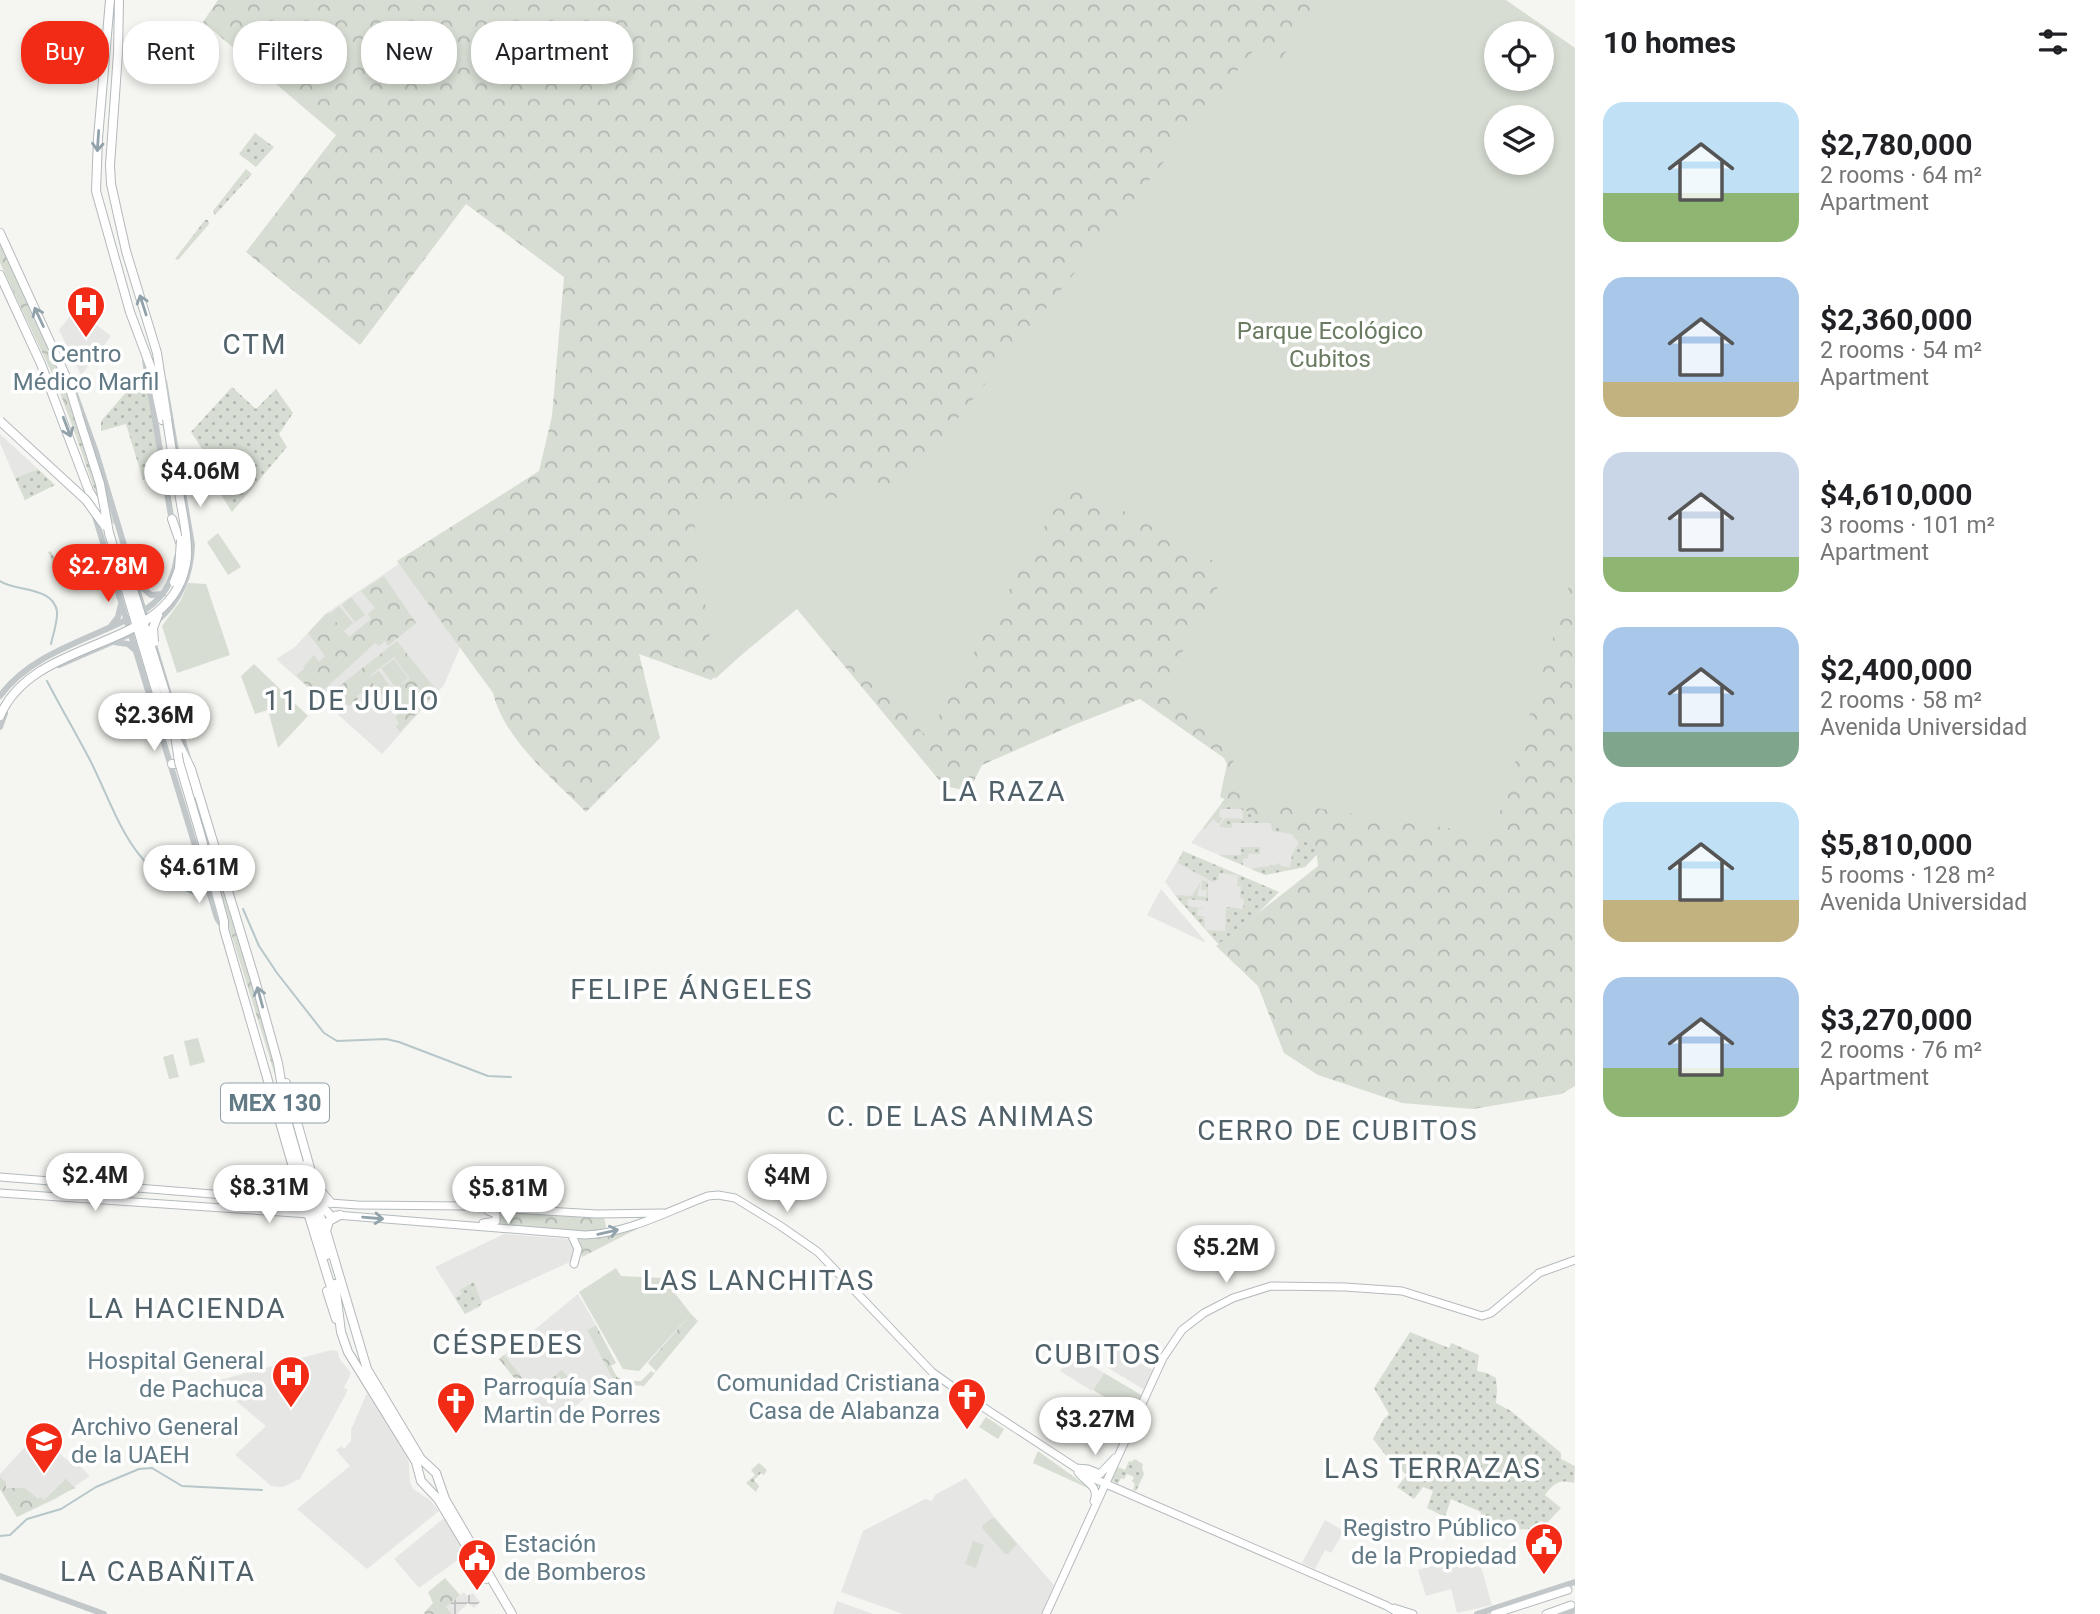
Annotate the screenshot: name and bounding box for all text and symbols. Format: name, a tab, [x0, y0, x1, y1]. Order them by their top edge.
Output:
chip: Buy	[21, 21, 109, 84]
chip: Rent	[123, 21, 219, 84]
chip: Filters	[233, 21, 347, 84]
chip: New	[361, 21, 457, 84]
chip: Apartment	[471, 21, 633, 84]
map controls	[1484, 21, 1554, 175]
button: locate	[1484, 21, 1554, 91]
icon: filters	[2034, 23, 2072, 61]
text: 10 homes	[1603, 25, 1736, 60]
button: layers	[1484, 105, 1554, 175]
text: $2,780,000	[1820, 127, 1972, 162]
one-way arrow	[91, 129, 104, 152]
icon: home	[1659, 130, 1743, 214]
text: 2 rooms · 64 m²	[1820, 162, 1982, 189]
text: Apartment	[1820, 189, 1929, 216]
hospital icon: Centro Médico Marfil	[65, 284, 107, 339]
one-way arrow	[136, 295, 148, 317]
text: $2,360,000	[1820, 302, 1972, 337]
icon: home	[1659, 305, 1743, 389]
one-way arrow	[32, 307, 45, 328]
park label: Parque Ecológico Cubitos	[1237, 317, 1423, 373]
district label: CTM	[223, 328, 287, 361]
text: 2 rooms · 54 m²	[1820, 337, 1982, 364]
place label: Centro Médico Marfil	[13, 340, 159, 396]
text: Apartment	[1820, 364, 1929, 391]
one-way arrow	[61, 416, 74, 438]
pin: $4.06M	[143, 449, 257, 509]
text: $4.06M	[160, 458, 240, 485]
text: $4,610,000	[1820, 477, 1972, 512]
icon: home	[1659, 480, 1743, 564]
text: 3 rooms · 101 m²	[1820, 512, 1995, 539]
text: Apartment	[1820, 539, 1929, 566]
pin: $2.78M	[51, 544, 165, 604]
text: $2.78M	[68, 553, 148, 580]
text: $2,400,000	[1820, 652, 1972, 687]
icon: home	[1659, 655, 1743, 739]
district label: 11 DE JULIO	[263, 684, 441, 717]
text: 2 rooms · 58 m²	[1820, 687, 1982, 714]
pin: $2.36M	[97, 694, 211, 753]
text: $2.36M	[114, 702, 194, 729]
text: Avenida Universidad	[1820, 714, 2027, 741]
district label: LA RAZA	[941, 775, 1067, 808]
text: $5,810,000	[1820, 827, 1972, 862]
icon: home	[1659, 830, 1743, 914]
pin: $4.61M	[142, 846, 256, 905]
text: $4.61M	[159, 854, 239, 881]
text: 5 rooms · 128 m²	[1820, 862, 1995, 889]
text: Avenida Universidad	[1820, 889, 2027, 916]
district label: FELIPE ÁNGELES	[570, 973, 814, 1006]
one-way arrow	[253, 986, 266, 1009]
text: $3,270,000	[1820, 1002, 1972, 1037]
icon: home	[1659, 1005, 1743, 1089]
text: 2 rooms · 76 m²	[1820, 1037, 1982, 1064]
text: Apartment	[1820, 1064, 1929, 1091]
road number: MEX 130	[221, 1084, 329, 1122]
district label: C. DE LAS ANIMAS	[827, 1100, 1095, 1133]
district label: CERRO DE CUBITOS	[1197, 1114, 1479, 1147]
pin: $2.4M	[46, 1154, 144, 1213]
pin: $4M	[753, 1154, 821, 1214]
text: $2.4M	[62, 1162, 128, 1189]
text: $4M	[764, 1163, 810, 1190]
pin: $8.31M	[212, 1166, 326, 1225]
pin: $5.81M	[451, 1166, 565, 1226]
text: $8.31M	[229, 1174, 309, 1201]
text: $5.81M	[468, 1175, 548, 1202]
one-way arrow	[362, 1212, 384, 1225]
one-way arrow	[596, 1225, 619, 1238]
pin: $5.2M	[1177, 1226, 1275, 1285]
text: $5.2M	[1193, 1234, 1259, 1261]
district label: LAS LANCHITAS	[643, 1264, 875, 1297]
district label: LA HACIENDA	[88, 1292, 286, 1325]
district label: CÉSPEDES	[432, 1328, 584, 1361]
district label: CUBITOS	[1034, 1338, 1162, 1371]
place label: Hospital General de Pachuca	[87, 1347, 264, 1403]
hospital icon: Hospital General de Pachuca	[270, 1354, 312, 1409]
place label: Comunidad Cristiana Casa de Alabanza	[716, 1369, 940, 1425]
place label: Parroquía San Martin de Porres	[483, 1373, 661, 1429]
church icon: Comunidad Cristiana Casa de Alabanza	[946, 1376, 988, 1431]
church icon: Parroquía San Martin de Porres	[435, 1380, 477, 1435]
pin: $3.27M	[1038, 1398, 1152, 1457]
text: $3.27M	[1055, 1406, 1135, 1433]
place label: Archivo General de la UAEH	[71, 1413, 239, 1469]
school or university icon: Archivo General de la UAEH	[23, 1420, 65, 1475]
district label: LAS TERRAZAS	[1324, 1452, 1542, 1485]
place label: Registro Público de la Propiedad	[1343, 1514, 1517, 1570]
public building icon: Registro Público de la Propiedad	[1523, 1521, 1565, 1576]
place label: Estación de Bomberos	[504, 1530, 646, 1586]
public building icon: Estación de Bomberos	[456, 1537, 498, 1592]
district label: LA CABAÑITA	[60, 1555, 256, 1588]

